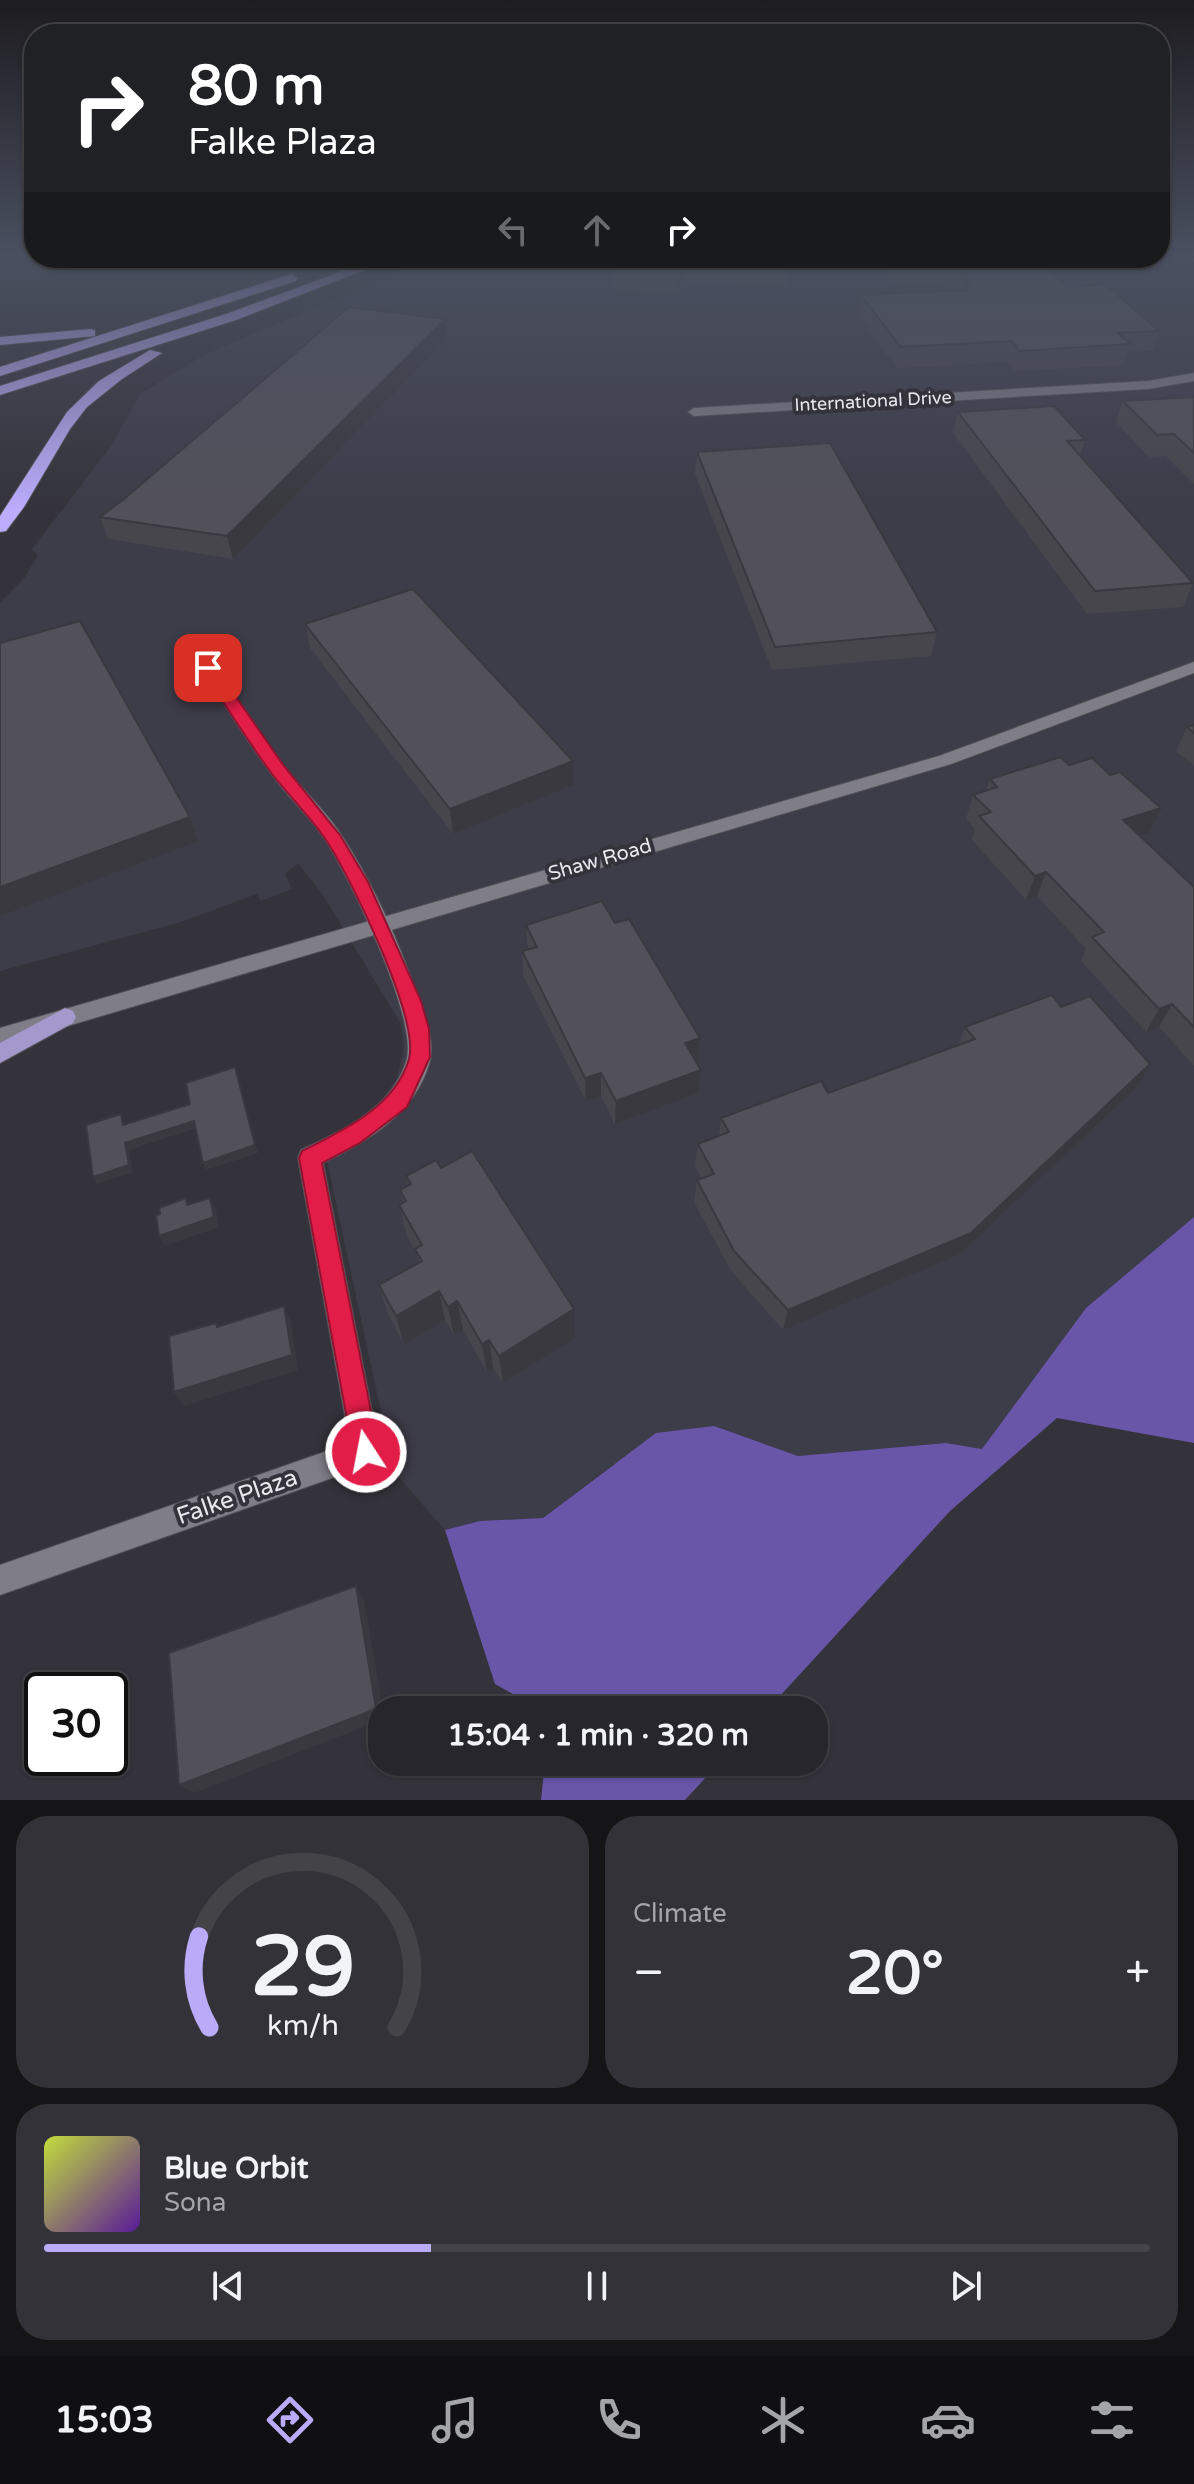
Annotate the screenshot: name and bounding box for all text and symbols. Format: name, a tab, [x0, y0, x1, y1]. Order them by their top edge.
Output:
text: 80 m	[188, 53, 324, 120]
icon: right	[56, 56, 160, 160]
text: Falke Plaza	[188, 121, 377, 164]
icon: left	[491, 208, 535, 252]
icon: ahead	[575, 208, 619, 252]
icon: right	[659, 208, 703, 252]
street label: International Drive	[794, 386, 952, 416]
pin	[174, 634, 242, 702]
icon: arrive	[186, 646, 230, 690]
street label: Shaw Road	[545, 834, 655, 886]
position arrow	[324, 1410, 408, 1494]
street label: Falke Plaza	[173, 1463, 301, 1531]
speed limit sign: 30	[24, 1672, 128, 1776]
text: 15:04 · 1 min · 320 m	[447, 1717, 749, 1754]
text: Climate	[633, 1898, 727, 1929]
text: 29	[250, 1918, 355, 2018]
text: 20°	[846, 1938, 944, 2010]
text: −	[633, 1947, 664, 2000]
text: +	[1125, 1947, 1150, 2000]
text: km/h	[267, 2009, 338, 2043]
text: Blue Orbit	[164, 2150, 309, 2187]
text: Sona	[164, 2187, 226, 2218]
icon: previous	[206, 2264, 250, 2308]
icon: pause	[575, 2264, 619, 2308]
icon: next	[944, 2264, 988, 2308]
icon: directions	[262, 2392, 318, 2448]
icon: music	[427, 2392, 483, 2448]
icon: phone	[591, 2392, 647, 2448]
icon: climate	[755, 2392, 811, 2448]
icon: car	[920, 2392, 976, 2448]
icon: filters	[1084, 2392, 1140, 2448]
text: 15:03	[54, 2399, 154, 2442]

